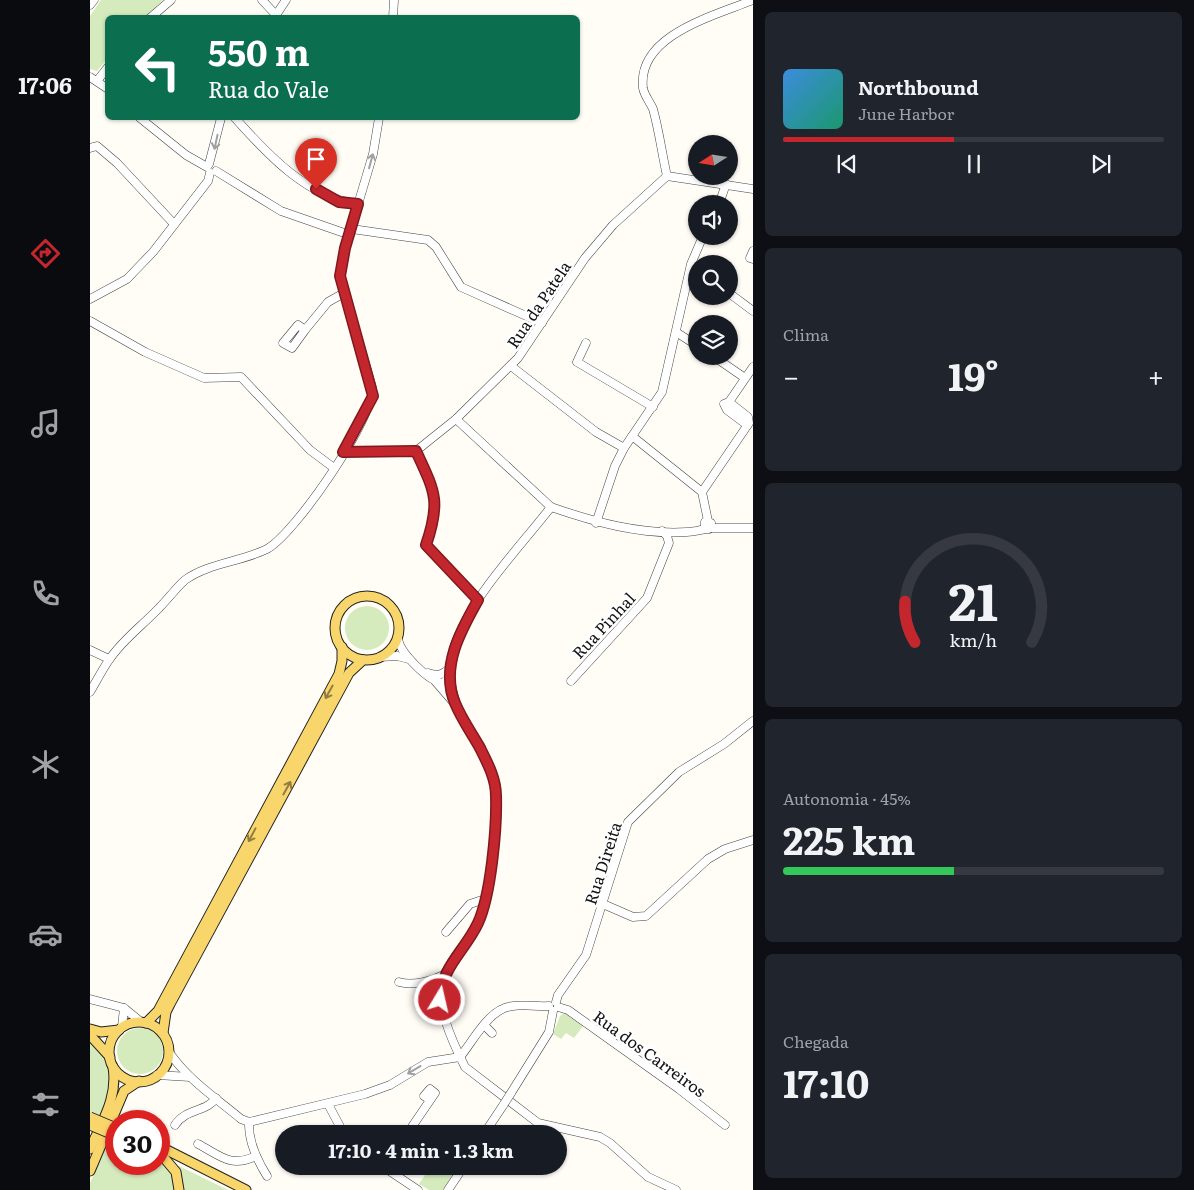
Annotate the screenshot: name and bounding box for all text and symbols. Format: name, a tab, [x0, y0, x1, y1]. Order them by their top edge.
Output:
text: 550 m	[208, 25, 310, 77]
icon: left	[125, 35, 190, 100]
text: 17:06	[18, 68, 72, 101]
text: Rua do Vale	[208, 72, 329, 105]
text: Northbound	[858, 73, 979, 101]
text: June Harbor	[858, 101, 954, 125]
one-way arrow	[211, 134, 220, 150]
north arrow	[688, 135, 738, 185]
map controls	[688, 135, 738, 365]
pin	[295, 138, 337, 189]
icon: arrive	[302, 145, 330, 173]
icon: previous	[833, 150, 861, 178]
icon: pause	[960, 150, 988, 178]
icon: next	[1087, 150, 1115, 178]
one-way arrow	[367, 154, 376, 170]
button: sound	[688, 195, 738, 245]
icon: directions	[28, 236, 63, 271]
street label: Rua da Patela	[500, 255, 576, 352]
button: search	[688, 255, 738, 305]
button: layers	[688, 315, 738, 365]
text: Clima	[783, 322, 829, 346]
text: 19°	[948, 346, 999, 403]
text: −	[783, 354, 799, 396]
text: +	[1148, 354, 1164, 396]
icon: music	[28, 406, 63, 441]
text: 21	[949, 560, 998, 637]
icon: phone	[28, 576, 63, 611]
street label: Rua Pinhal	[566, 586, 640, 664]
text: km/h	[950, 626, 997, 653]
one-way arrow	[324, 685, 334, 700]
icon: climate	[28, 747, 63, 782]
one-way arrow	[283, 782, 293, 796]
text: Autonomia · 45%	[783, 786, 911, 810]
text: 225 km	[783, 810, 915, 867]
street label: Rua Direita	[577, 818, 627, 908]
one-way arrow	[247, 828, 257, 843]
icon: car	[28, 917, 63, 952]
position arrow	[413, 973, 465, 1025]
street label: Rua dos Carreiros	[589, 1004, 711, 1102]
text: Chegada	[783, 1029, 849, 1053]
text: 17:10	[783, 1053, 869, 1110]
one-way arrow	[407, 1066, 421, 1076]
icon: filters	[28, 1087, 63, 1122]
speed limit sign: 30	[105, 1110, 170, 1175]
text: 17:10 · 4 min · 1.3 km	[328, 1136, 514, 1164]

